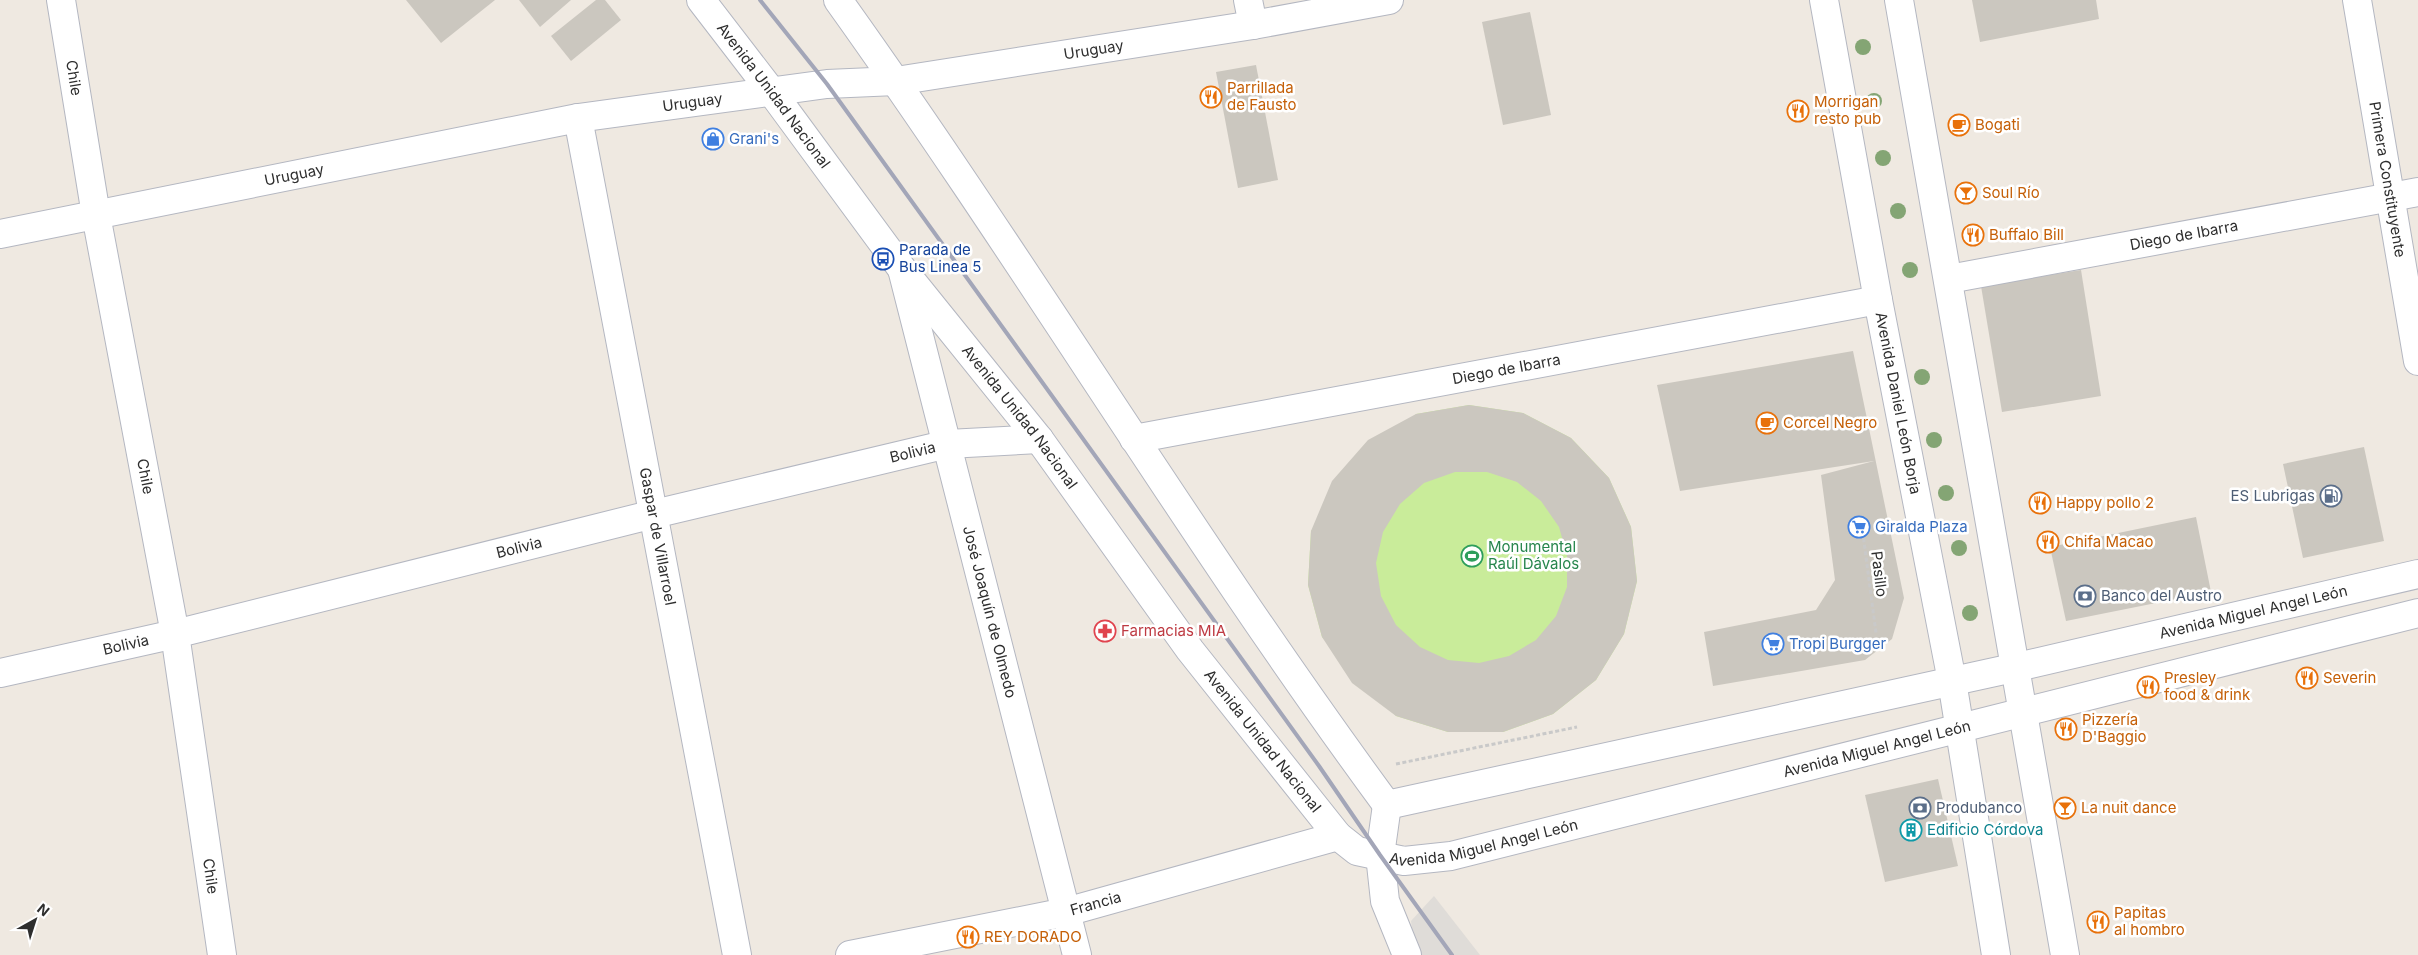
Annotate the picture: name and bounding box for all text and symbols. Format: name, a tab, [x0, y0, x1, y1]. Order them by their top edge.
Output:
street label: Avenida Unidad Nacional	[713, 19, 835, 172]
street label: Uruguay	[1062, 35, 1125, 64]
street label: Chile	[62, 59, 86, 97]
place label: Parrillada de Fausto	[1227, 78, 1297, 114]
restaurant icon: Parrillada de Fausto	[1199, 85, 1223, 109]
street label: Uruguay	[661, 88, 724, 115]
place label: Morrigan resto pub	[1814, 92, 1881, 128]
restaurant icon: Morrigan resto pub	[1786, 99, 1810, 123]
street label: Primera Constituyente	[2365, 100, 2410, 259]
cafe icon: Bogati	[1947, 113, 1971, 137]
place label: Bogati	[1975, 115, 2020, 134]
shop icon: Grani's	[701, 127, 725, 151]
place label: Grani's	[729, 129, 779, 148]
street label: Uruguay	[263, 159, 326, 190]
bar icon: Soul Río	[1954, 181, 1978, 205]
place label: Soul Río	[1982, 183, 2040, 202]
street label: Diego de Ibarra	[2128, 216, 2240, 254]
restaurant icon: Buffalo Bill	[1961, 223, 1985, 247]
place label: Buffalo Bill	[1989, 225, 2064, 244]
place label: Parada de Bus Linea 5	[899, 240, 981, 276]
bus stop icon: Parada de Bus Linea 5	[871, 247, 895, 271]
street label: Avenida Daniel León Borja	[1872, 310, 1926, 496]
street label: Avenida Unidad Nacional	[958, 341, 1082, 493]
street label: Diego de Ibarra	[1451, 350, 1562, 388]
cafe icon: Corcel Negro	[1755, 411, 1779, 435]
place label: Corcel Negro	[1783, 413, 1877, 432]
street label: Bolivia	[888, 437, 937, 467]
street label: Chile	[133, 457, 158, 496]
street label: Gaspar de Villarroel	[636, 466, 680, 607]
fuel station icon: ES Lubrigas	[2319, 484, 2343, 508]
place label: ES Lubrigas	[2231, 486, 2315, 505]
restaurant icon: Happy pollo 2	[2028, 491, 2052, 515]
place label: Happy pollo 2	[2056, 493, 2154, 512]
supermarket icon: Giralda Plaza	[1847, 515, 1871, 539]
place label: Giralda Plaza	[1875, 517, 1968, 536]
street label: José Joaquín de Olmedo	[959, 524, 1021, 700]
restaurant icon: Chifa Macao	[2036, 530, 2060, 554]
street label: Bolivia	[494, 532, 544, 562]
place label: Chifa Macao	[2064, 532, 2154, 551]
place label: Monumental Raúl Dávalos	[1488, 537, 1579, 573]
sports icon: Monumental Raúl Dávalos	[1460, 544, 1484, 568]
street label: Pasillo	[1867, 550, 1892, 598]
street label: Avenida Miguel Angel León	[2157, 581, 2349, 643]
bank icon: Banco del Austro	[2073, 584, 2097, 608]
place label: Banco del Austro	[2101, 586, 2222, 605]
pharmacy icon: Farmacias MIA	[1093, 619, 1117, 643]
place label: Farmacias MIA	[1121, 621, 1226, 640]
street label: Bolivia	[101, 630, 151, 659]
supermarket icon: Tropi Burgger	[1761, 632, 1785, 656]
place label: Tropi Burgger	[1789, 634, 1886, 653]
street label: Avenida Unidad Nacional	[1200, 666, 1325, 816]
restaurant icon: Severin	[2295, 666, 2319, 690]
place label: Presley food & drink	[2164, 668, 2251, 704]
place label: Severin	[2323, 668, 2376, 687]
restaurant icon: Presley food & drink	[2136, 675, 2160, 699]
place label: Pizzería D'Baggio	[2082, 710, 2147, 746]
street label: Avenida Miguel Angel León	[1781, 716, 1973, 781]
restaurant icon: Pizzería D'Baggio	[2054, 717, 2078, 741]
bank icon: Produbanco	[1908, 796, 1932, 820]
bar icon: La nuit dance	[2053, 796, 2077, 820]
place label: Produbanco	[1936, 798, 2022, 817]
place label: La nuit dance	[2081, 798, 2176, 817]
street label: Avenida Miguel Angel León	[1388, 815, 1580, 871]
building icon: Edificio Córdova	[1899, 818, 1923, 842]
place label: Edificio Córdova	[1927, 820, 2043, 839]
street label: Chile	[199, 857, 223, 895]
street label: Francia	[1068, 887, 1123, 919]
north arrow	[10, 895, 60, 945]
text: N	[34, 900, 53, 919]
place label: Papitas al hombro	[2114, 903, 2185, 939]
restaurant icon: Papitas al hombro	[2086, 910, 2110, 934]
restaurant icon: REY DORADO	[956, 925, 980, 949]
place label: REY DORADO	[984, 927, 1082, 946]

